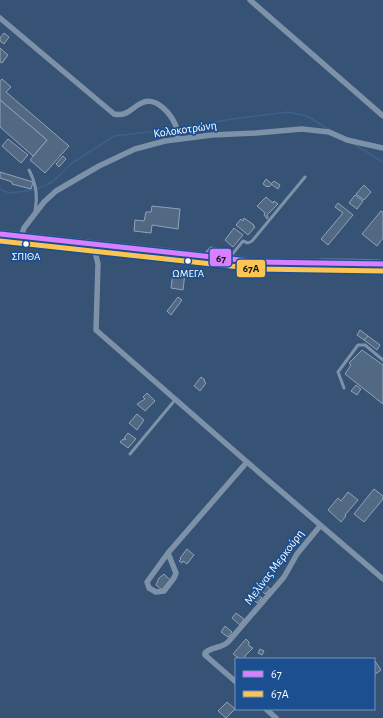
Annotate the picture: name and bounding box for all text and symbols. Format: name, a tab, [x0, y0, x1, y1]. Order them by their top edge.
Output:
street label: Κολοκοτρώνη	[153, 119, 217, 139]
marker: ΣΠΙΘΑ	[21, 239, 31, 249]
line badge: 67	[209, 248, 232, 267]
place label: ΣΠΙΘΑ	[12, 251, 41, 262]
text: 67	[216, 253, 226, 264]
marker: ΩΜΕΓΑ	[183, 256, 193, 266]
line badge: 67Α	[236, 259, 266, 278]
text: 67Α	[243, 263, 260, 274]
place label: ΩΜΕΓΑ	[172, 268, 205, 279]
street label: Μελίνας Μερκούρη	[242, 527, 307, 607]
legend	[235, 658, 375, 710]
text: 67	[271, 668, 282, 680]
text: 67Α	[271, 688, 289, 700]

